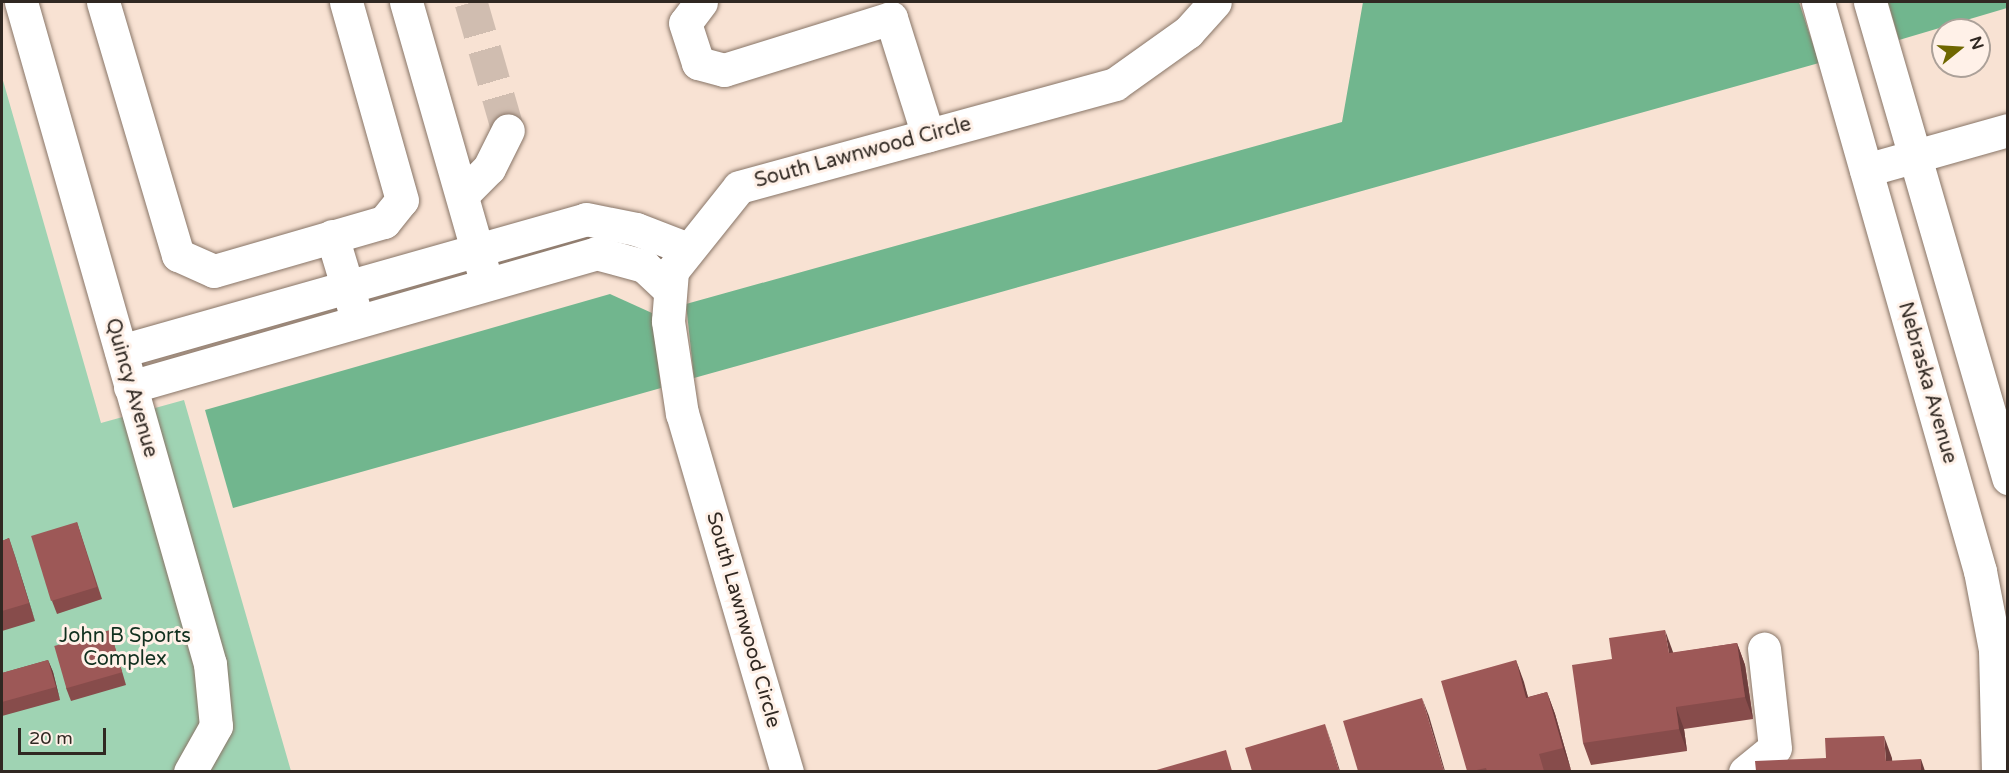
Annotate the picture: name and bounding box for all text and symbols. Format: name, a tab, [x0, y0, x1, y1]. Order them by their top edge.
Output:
north arrow	[1931, 18, 1991, 78]
text: N	[1965, 34, 1988, 52]
street label: South Lawnwood Circle	[752, 113, 974, 193]
street label: Nebraska Avenue	[1892, 299, 1962, 467]
street label: Quincy Avenue	[100, 316, 162, 460]
street label: South Lawnwood Circle	[701, 509, 785, 731]
park label: John B Sports Complex	[59, 624, 191, 671]
scale bar	[21, 716, 110, 754]
text: 20 m	[29, 727, 73, 749]

